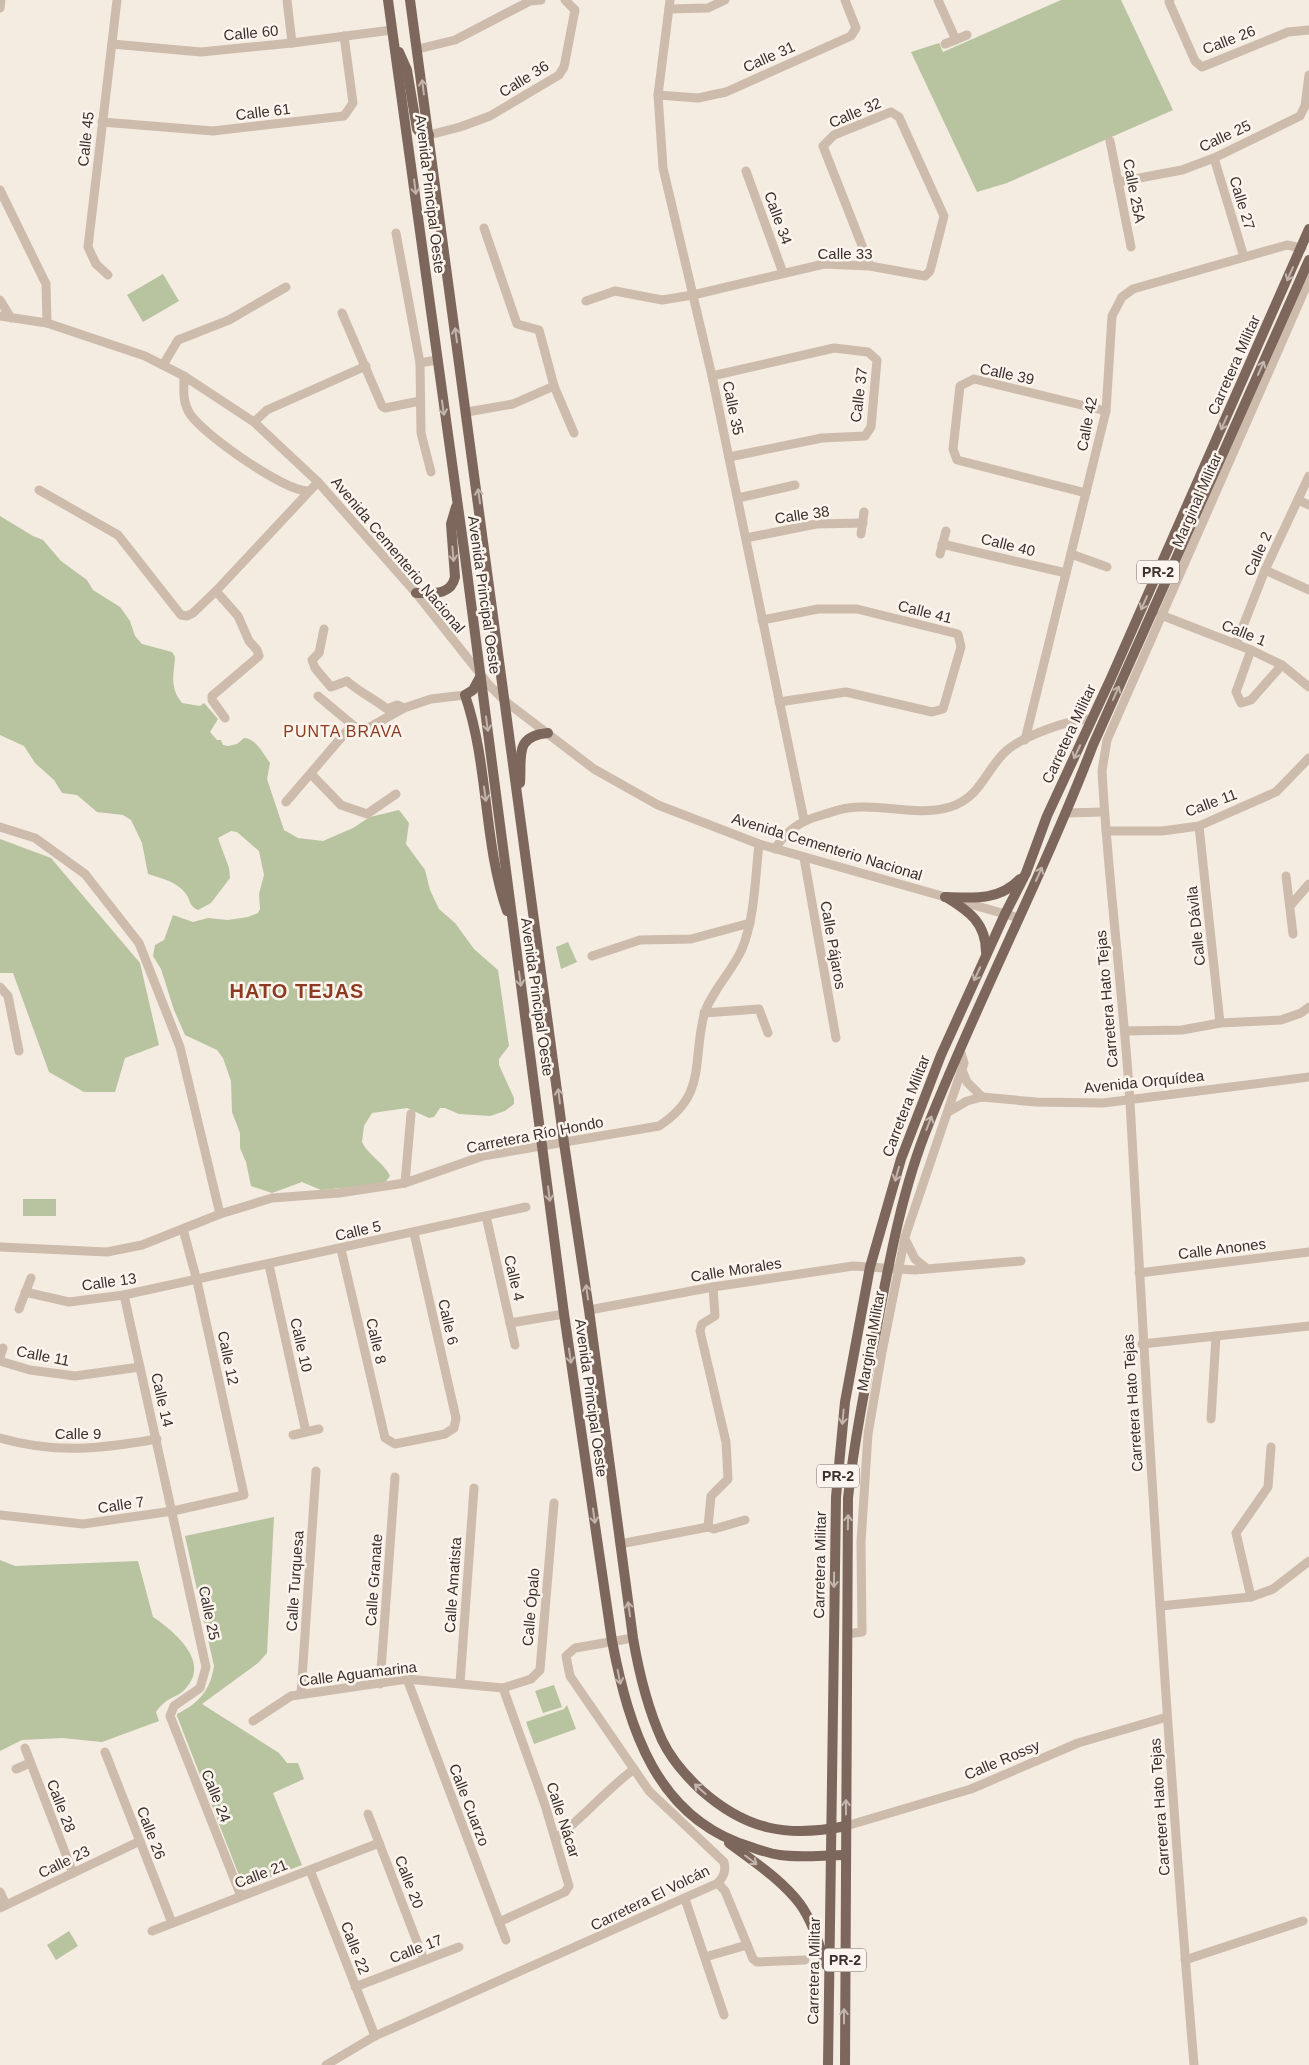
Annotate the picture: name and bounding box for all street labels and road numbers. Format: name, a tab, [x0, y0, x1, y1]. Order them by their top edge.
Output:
street label: Calle 60	[223, 22, 279, 43]
street label: Calle 26	[1200, 22, 1258, 57]
street label: Calle 31	[740, 38, 797, 76]
street label: Calle 36	[496, 57, 552, 100]
street label: Calle 32	[826, 94, 883, 131]
street label: Calle 61	[235, 100, 291, 123]
street label: Calle 45	[74, 111, 97, 167]
street label: Avenida Principal Oeste	[412, 114, 449, 274]
street label: Calle 25	[1196, 116, 1253, 155]
street label: Calle 25A	[1120, 157, 1149, 224]
street label: Calle 27	[1226, 174, 1259, 232]
street label: Calle 34	[761, 189, 796, 247]
street label: Calle 33	[817, 245, 873, 262]
street label: Carretera Militar	[1204, 312, 1263, 417]
street label: Calle 39	[978, 359, 1036, 388]
street label: Calle 37	[847, 367, 870, 423]
street label: Calle 35	[719, 379, 748, 437]
street label: Calle 42	[1073, 395, 1100, 453]
street label: Marginal Militar	[1168, 450, 1225, 550]
street label: Avenida Cementerio Nacional	[328, 473, 469, 636]
street label: Calle 38	[773, 502, 830, 527]
street label: Avenida Principal Oeste	[465, 515, 504, 675]
street label: Calle 2	[1240, 529, 1275, 579]
street label: Calle 40	[979, 530, 1037, 559]
road number: PR-2	[1137, 560, 1179, 584]
street label: Calle 41	[896, 597, 954, 626]
street label: Calle 1	[1219, 616, 1269, 649]
street label: Carretera Militar	[1038, 681, 1099, 786]
street label: Calle 11	[1183, 785, 1239, 820]
street label: Avenida Cementerio Nacional	[730, 809, 924, 884]
street label: Calle Dávila	[1183, 885, 1208, 967]
street label: Calle Pájaros	[817, 900, 850, 990]
street label: Avenida Principal Oeste	[518, 917, 557, 1077]
street label: Carretera Hato Tejas	[1092, 930, 1121, 1069]
street label: Carretera Militar	[878, 1053, 933, 1159]
street label: Avenida Orquídea	[1083, 1067, 1205, 1096]
street label: Carretera Río Hondo	[465, 1113, 605, 1156]
street label: Calle 5	[333, 1217, 383, 1244]
street label: Calle Anones	[1177, 1235, 1267, 1262]
street label: Calle 4	[501, 1253, 528, 1303]
street label: Calle Morales	[689, 1254, 783, 1285]
street label: Calle 13	[80, 1269, 137, 1294]
street label: Marginal Militar	[853, 1289, 888, 1392]
street label: Calle 6	[435, 1297, 462, 1347]
street label: Calle 10	[287, 1316, 316, 1374]
street label: Calle 8	[363, 1316, 390, 1366]
street label: Avenida Principal Oeste	[572, 1318, 611, 1478]
street label: Calle 12	[214, 1329, 243, 1387]
street label: Carretera Hato Tejas	[1119, 1334, 1146, 1473]
street label: Calle 11	[15, 1342, 71, 1369]
street label: Calle 14	[148, 1371, 177, 1429]
street label: Calle 9	[55, 1425, 101, 1442]
road number: PR-2	[817, 1464, 859, 1488]
street label: Calle 7	[97, 1493, 145, 1516]
street label: Carretera Militar	[810, 1511, 829, 1619]
street label: Calle Turquesa	[283, 1529, 307, 1632]
street label: Calle Granate	[362, 1533, 385, 1627]
street label: Calle Amatista	[441, 1536, 464, 1633]
street label: Calle Ópalo	[519, 1567, 542, 1647]
street label: Calle 25	[195, 1584, 224, 1642]
street label: Calle Aguamarina	[298, 1658, 418, 1689]
street label: Calle Rossy	[962, 1736, 1042, 1783]
street label: Carretera Hato Tejas	[1146, 1738, 1173, 1877]
street label: Calle Cuarzo	[446, 1761, 493, 1848]
street label: Calle 24	[198, 1767, 235, 1825]
street label: Calle 28	[44, 1777, 79, 1835]
street label: Calle Nácar	[543, 1780, 584, 1860]
street label: Calle 26	[134, 1804, 169, 1862]
street label: Calle 23	[35, 1842, 92, 1881]
street label: Calle 20	[392, 1853, 427, 1911]
street label: Calle 21	[232, 1856, 290, 1891]
street label: Carretera El Volcán	[588, 1861, 712, 1934]
street label: Carretera Militar	[804, 1917, 823, 2025]
street label: Calle 22	[338, 1919, 373, 1977]
street label: Calle 17	[387, 1931, 445, 1966]
road number: PR-2	[824, 1948, 866, 1972]

